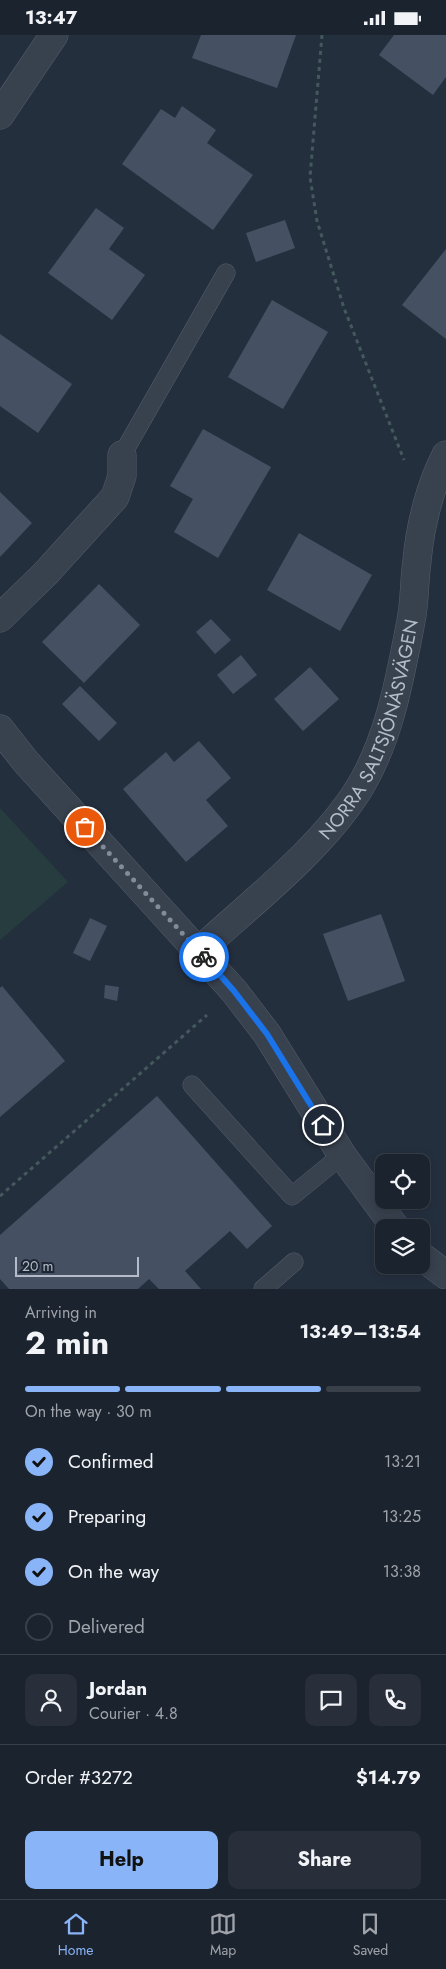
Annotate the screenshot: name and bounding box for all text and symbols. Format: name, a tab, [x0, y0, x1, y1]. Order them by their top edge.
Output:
text: 13:47	[25, 4, 77, 31]
street label: NORRA SALTSJÖNÄSVÄGEN	[312, 617, 425, 846]
pin	[64, 806, 106, 848]
icon: bag	[71, 813, 99, 841]
courier	[179, 932, 229, 982]
icon: bike	[190, 943, 218, 971]
pin	[302, 1104, 344, 1146]
icon: home	[309, 1111, 337, 1139]
map controls	[375, 1154, 430, 1274]
button: locate	[375, 1154, 430, 1209]
button: layers	[375, 1219, 430, 1274]
scale bar	[15, 1254, 139, 1277]
text: 20 m	[22, 1256, 54, 1276]
text: Arriving in	[25, 1301, 97, 1324]
text: 13:49–13:54	[299, 1318, 421, 1345]
text: 2 min	[25, 1320, 109, 1366]
text: On the way · 30 m	[25, 1400, 152, 1423]
icon: check	[25, 1448, 53, 1476]
text: Confirmed	[68, 1448, 154, 1475]
text: 13:21	[384, 1450, 421, 1473]
icon: check	[25, 1503, 53, 1531]
text: Preparing	[68, 1503, 146, 1530]
text: 13:25	[382, 1505, 421, 1528]
icon: check	[25, 1558, 53, 1586]
text: On the way	[68, 1558, 159, 1585]
text: 13:38	[383, 1560, 421, 1583]
text: Delivered	[68, 1613, 145, 1640]
button: person	[25, 1674, 77, 1726]
button: chat	[305, 1674, 357, 1726]
button: phone	[369, 1674, 421, 1726]
text: Jordan	[89, 1675, 147, 1702]
text: Courier · 4.8	[89, 1702, 178, 1725]
text: Order #3272	[25, 1764, 133, 1791]
text: $14.79	[356, 1764, 421, 1791]
button: Help	[25, 1831, 218, 1889]
button: Share	[228, 1831, 421, 1889]
tab: Home	[58, 1910, 94, 1960]
tab: Map	[209, 1910, 237, 1960]
tab: Saved	[353, 1910, 388, 1960]

